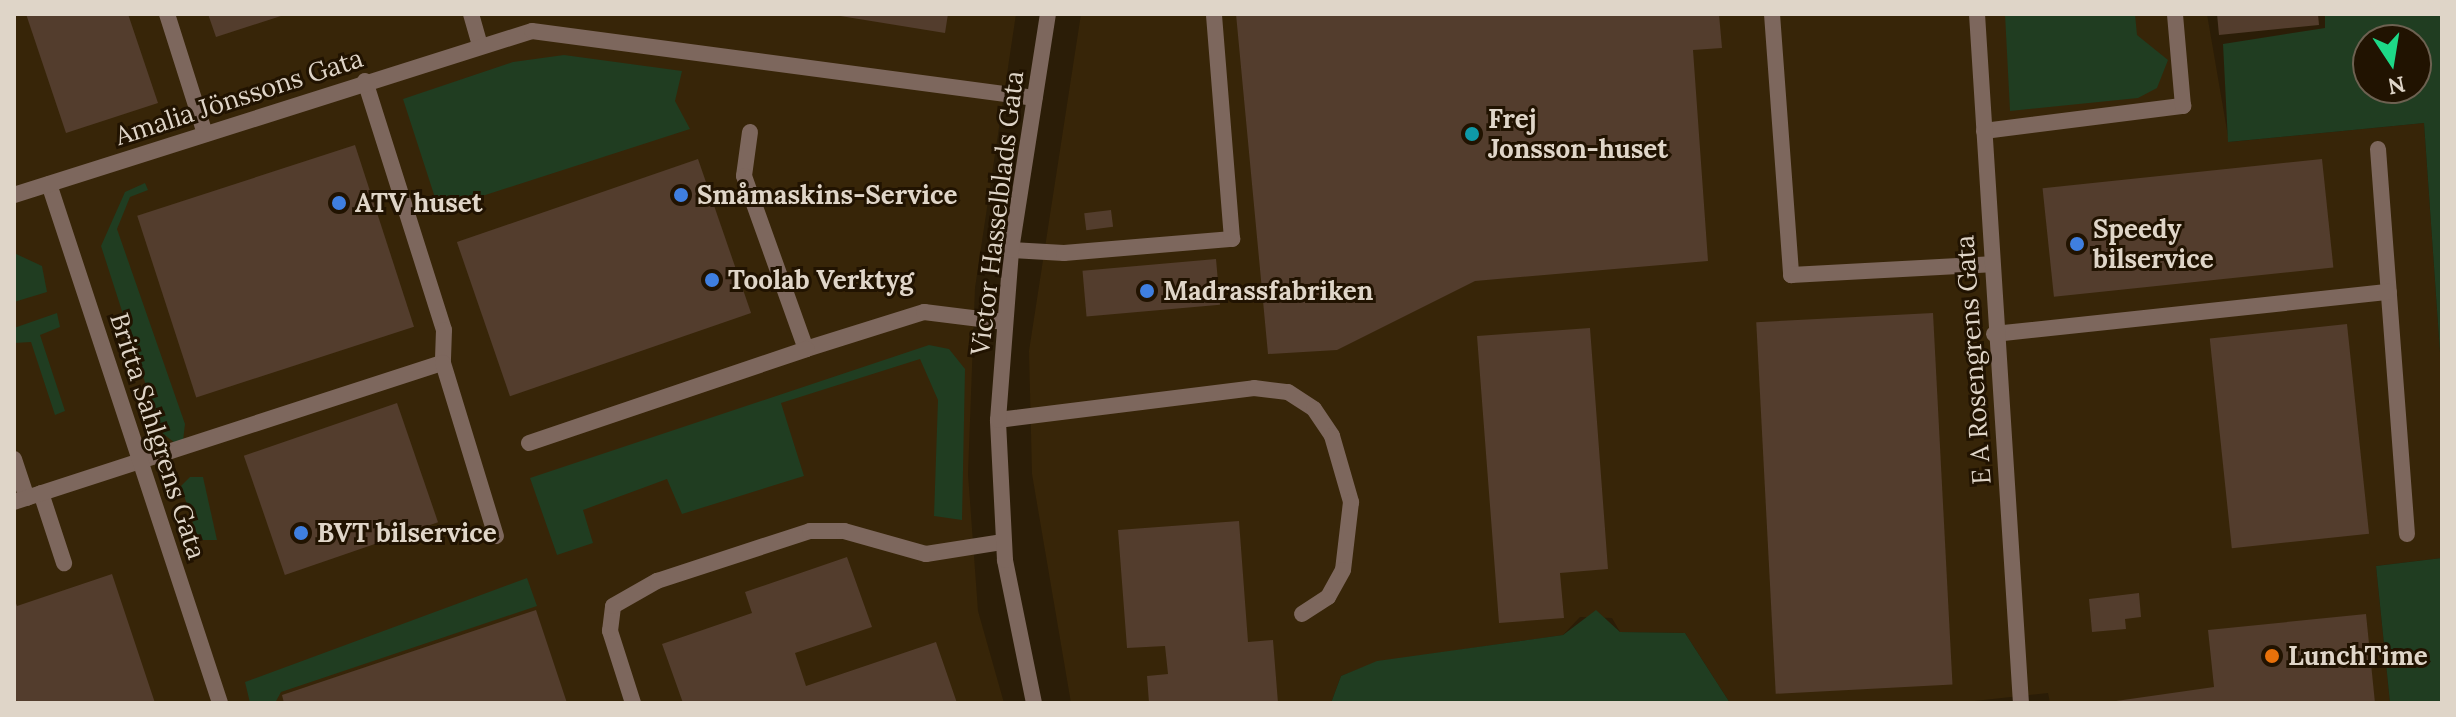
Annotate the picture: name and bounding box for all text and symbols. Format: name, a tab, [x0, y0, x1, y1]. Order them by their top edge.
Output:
north arrow	[2352, 24, 2432, 104]
street label: Amalia Jönssons Gata	[111, 42, 367, 152]
street label: Victor Hasselblads Gata	[964, 69, 1030, 357]
text: N	[2385, 70, 2408, 101]
place label: Frej Jonsson-huset	[1488, 103, 1668, 164]
marker: Frej Jonsson-huset	[1463, 125, 1481, 143]
place label: Småmaskins-Service	[697, 179, 957, 211]
marker: Småmaskins-Service	[672, 186, 690, 204]
place label: ATV huset	[355, 187, 483, 219]
marker: ATV huset	[330, 194, 348, 212]
place label: Speedy bilservice	[2093, 213, 2214, 274]
street label: E A Rosengrens Gata	[1949, 234, 1997, 486]
marker: Speedy bilservice	[2068, 235, 2086, 253]
place label: Toolab Verktyg	[728, 264, 914, 296]
marker: Toolab Verktyg	[703, 271, 721, 289]
place label: Madrassfabriken	[1163, 275, 1373, 307]
marker: Madrassfabriken	[1138, 282, 1156, 300]
street label: Britta Sahlgrens Gata	[103, 309, 213, 563]
place label: BVT bilservice	[317, 517, 497, 549]
marker: BVT bilservice	[292, 524, 310, 542]
place label: LunchTime	[2288, 640, 2428, 672]
marker: LunchTime	[2263, 647, 2281, 665]

